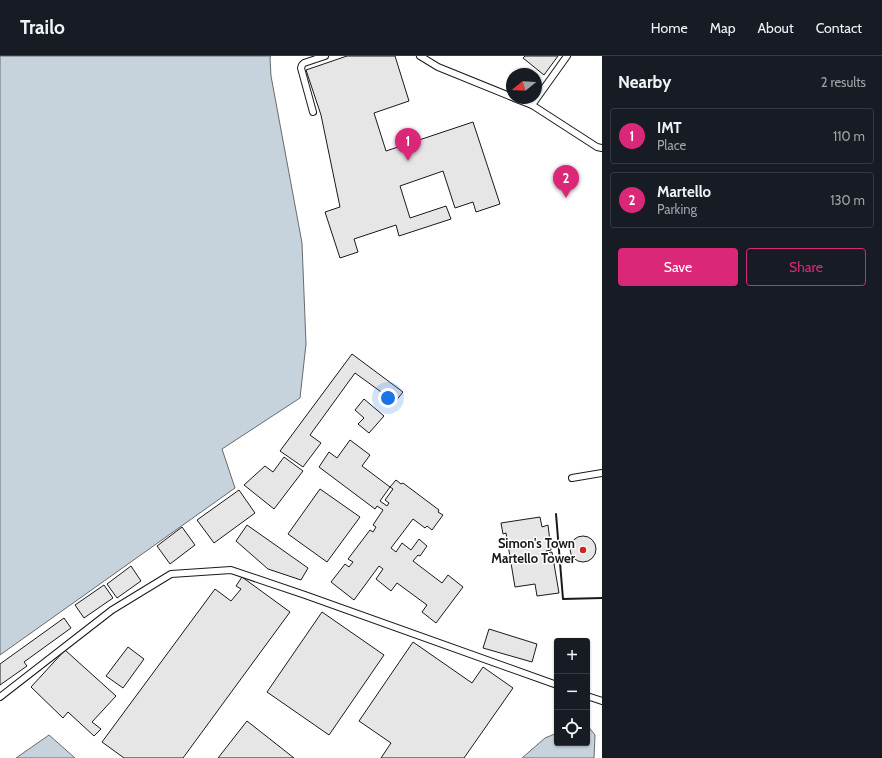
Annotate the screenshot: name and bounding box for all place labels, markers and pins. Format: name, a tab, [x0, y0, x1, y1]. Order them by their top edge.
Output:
pin: 1	[395, 128, 421, 161]
pin: 2	[553, 165, 579, 198]
place label: Simon's Town Martello Tower	[491, 535, 576, 566]
marker: Simon's Town Martello Tower	[578, 545, 588, 555]

